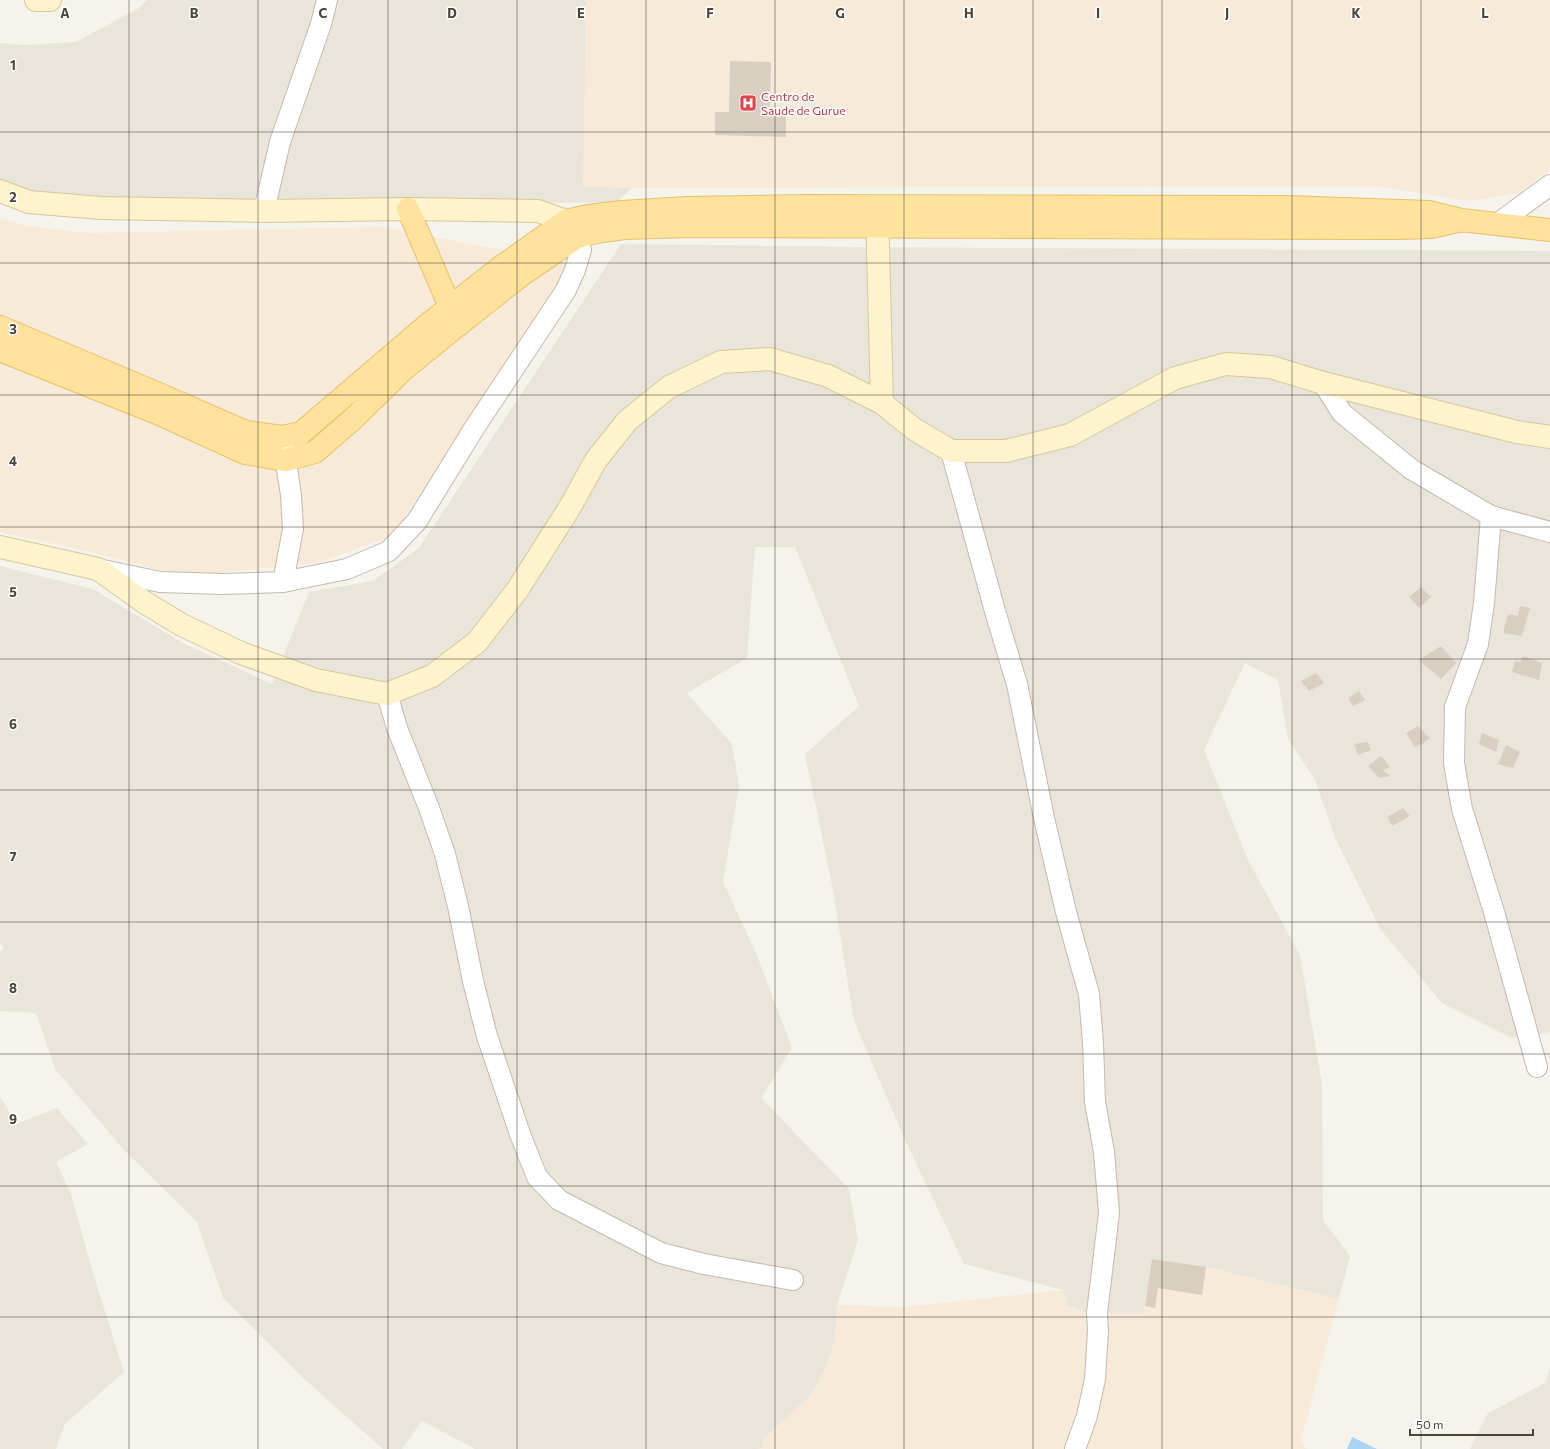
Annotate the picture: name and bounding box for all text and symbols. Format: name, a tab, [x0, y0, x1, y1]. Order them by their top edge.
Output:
text: A	[60, 5, 70, 21]
text: B	[190, 5, 199, 21]
text: C	[319, 5, 328, 21]
text: D	[447, 5, 457, 21]
text: E	[577, 5, 585, 21]
text: F	[706, 5, 714, 21]
text: G	[835, 5, 845, 21]
text: H	[964, 5, 974, 21]
text: I	[1096, 5, 1100, 21]
text: J	[1225, 5, 1229, 21]
text: K	[1351, 5, 1361, 21]
text: L	[1481, 5, 1489, 21]
text: 1	[10, 57, 16, 73]
place label: Centro de Saude de Gurue	[761, 89, 845, 117]
hospital icon: Centro de Saude de Gurue	[738, 93, 758, 113]
text: 2	[9, 189, 17, 205]
text: 3	[9, 321, 17, 337]
text: 4	[9, 453, 17, 469]
text: 5	[9, 584, 17, 600]
text: 6	[9, 716, 17, 732]
text: 7	[9, 848, 17, 864]
text: 8	[9, 980, 17, 996]
text: 9	[9, 1111, 17, 1127]
scale bar	[1410, 1411, 1533, 1437]
text: 50 m	[1416, 1417, 1444, 1431]

